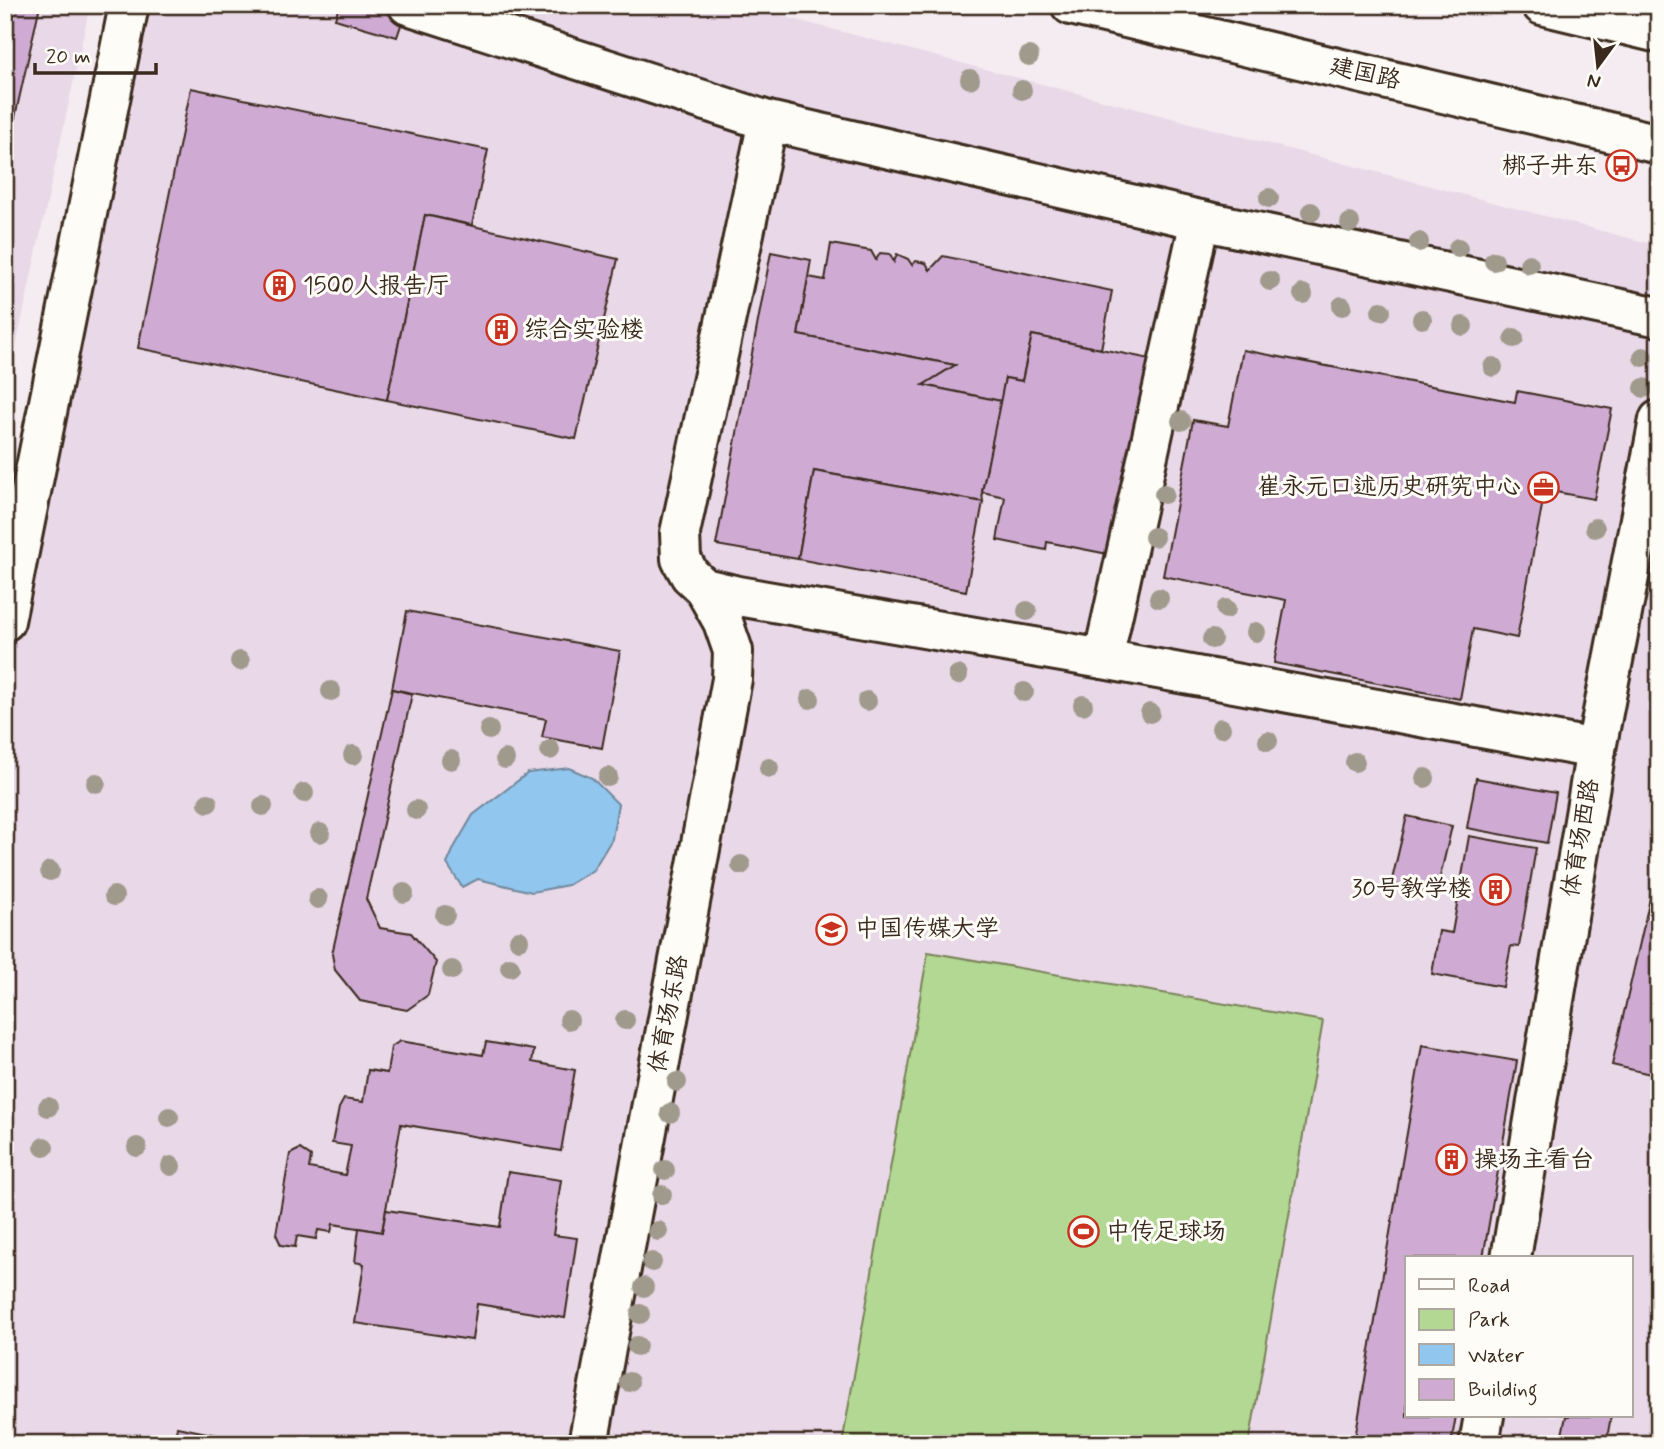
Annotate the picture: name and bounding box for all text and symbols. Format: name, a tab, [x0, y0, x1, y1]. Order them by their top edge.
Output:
scale bar	[35, 32, 156, 76]
north arrow	[1562, 32, 1632, 102]
text: 20 m	[46, 43, 91, 71]
street label: 建国路	[1326, 51, 1404, 97]
text: N	[1585, 67, 1603, 95]
bus stop icon: 梆子井东	[1604, 149, 1638, 183]
place label: 梆子井东	[1502, 151, 1598, 182]
building icon: 1500人报告厅	[263, 269, 297, 303]
place label: 1500人报告厅	[303, 271, 450, 302]
building icon: 综合实验楼	[484, 313, 518, 347]
place label: 综合实验楼	[524, 315, 644, 346]
office icon: 崔永元口述历史研究中心	[1527, 470, 1561, 504]
place label: 崔永元口述历史研究中心	[1257, 472, 1521, 503]
street label: 体育场西路	[1555, 776, 1607, 900]
building icon: 30号教学楼	[1478, 872, 1512, 906]
place label: 30号教学楼	[1351, 874, 1472, 905]
school or university icon: 中国传媒大学	[815, 912, 849, 946]
place label: 中国传媒大学	[855, 914, 999, 945]
street label: 体育场东路	[642, 952, 696, 1076]
building icon: 操场主看台	[1434, 1143, 1468, 1177]
place label: 操场主看台	[1474, 1145, 1594, 1176]
sports icon: 中传足球场	[1066, 1215, 1100, 1249]
place label: 中传足球场	[1106, 1217, 1226, 1248]
legend	[1405, 1256, 1632, 1418]
text: Road	[1468, 1272, 1510, 1300]
text: Park	[1468, 1306, 1510, 1334]
text: Water	[1468, 1342, 1524, 1370]
text: Building	[1468, 1376, 1538, 1406]

